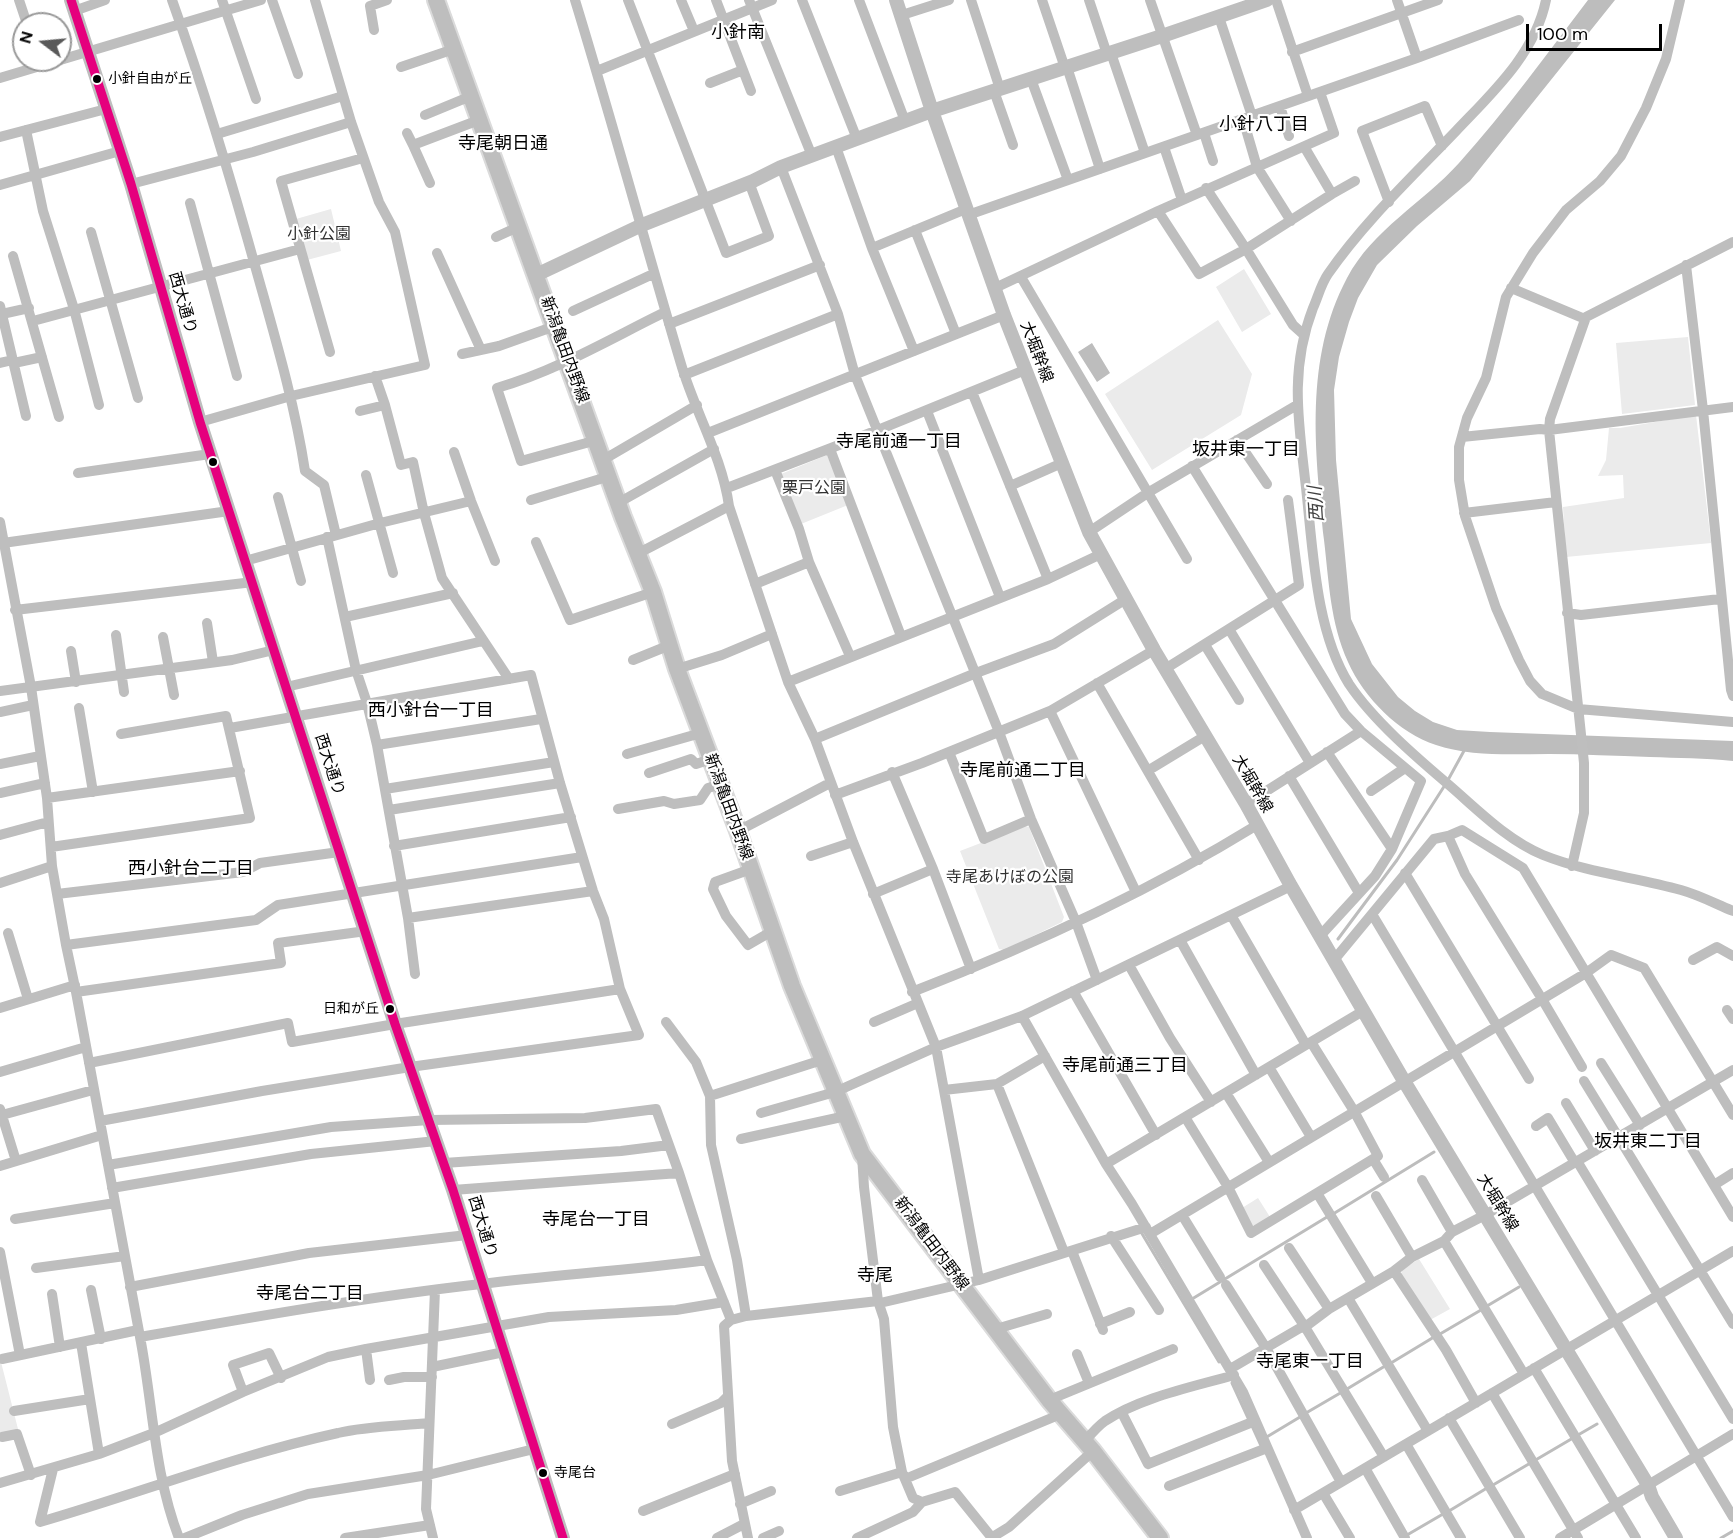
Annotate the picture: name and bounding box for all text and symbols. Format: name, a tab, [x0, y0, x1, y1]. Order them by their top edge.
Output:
north arrow	[12, 12, 72, 72]
scale bar	[1529, 12, 1666, 50]
district label: 小針南	[711, 22, 765, 44]
text: 100 m	[1537, 22, 1588, 46]
text: N	[14, 29, 38, 46]
place label: 小針自由が丘	[108, 71, 192, 87]
marker: 小針自由が丘	[91, 73, 103, 85]
district label: 小針八丁目	[1219, 114, 1309, 136]
district label: 寺尾朝日通	[458, 133, 548, 155]
park label: 小針公園	[287, 225, 351, 245]
street label: 西大通り	[164, 270, 200, 336]
street label: 新潟亀田内野線	[536, 294, 592, 406]
street label: 大堀幹線	[1016, 319, 1056, 385]
district label: 寺尾前通一丁目	[836, 431, 962, 453]
district label: 坂井東一丁目	[1192, 439, 1300, 461]
unlabelled marker	[207, 456, 219, 468]
park label: 栗戸公園	[782, 479, 846, 499]
water label: 西川	[1305, 485, 1329, 523]
district label: 西小針台一丁目	[368, 700, 494, 722]
street label: 西大通り	[310, 732, 348, 798]
street label: 新潟亀田内野線	[700, 751, 756, 863]
street label: 大堀幹線	[1228, 751, 1276, 817]
district label: 寺尾前通二丁目	[960, 760, 1086, 782]
district label: 西小針台二丁目	[128, 858, 254, 880]
park label: 寺尾あけぼの公園	[946, 868, 1074, 888]
place label: 日和が丘	[323, 1001, 379, 1017]
marker: 日和が丘	[384, 1003, 396, 1015]
district label: 寺尾前通三丁目	[1062, 1055, 1188, 1077]
district label: 坂井東二丁目	[1594, 1131, 1702, 1153]
street label: 大堀幹線	[1472, 1171, 1522, 1235]
street label: 新潟亀田内野線	[890, 1193, 972, 1295]
street label: 西大通り	[463, 1194, 501, 1260]
district label: 寺尾台一丁目	[542, 1209, 650, 1231]
district label: 寺尾	[857, 1265, 893, 1287]
district label: 寺尾台二丁目	[256, 1283, 364, 1305]
district label: 寺尾東一丁目	[1256, 1351, 1364, 1373]
place label: 寺尾台	[554, 1465, 596, 1481]
marker: 寺尾台	[537, 1467, 549, 1479]

